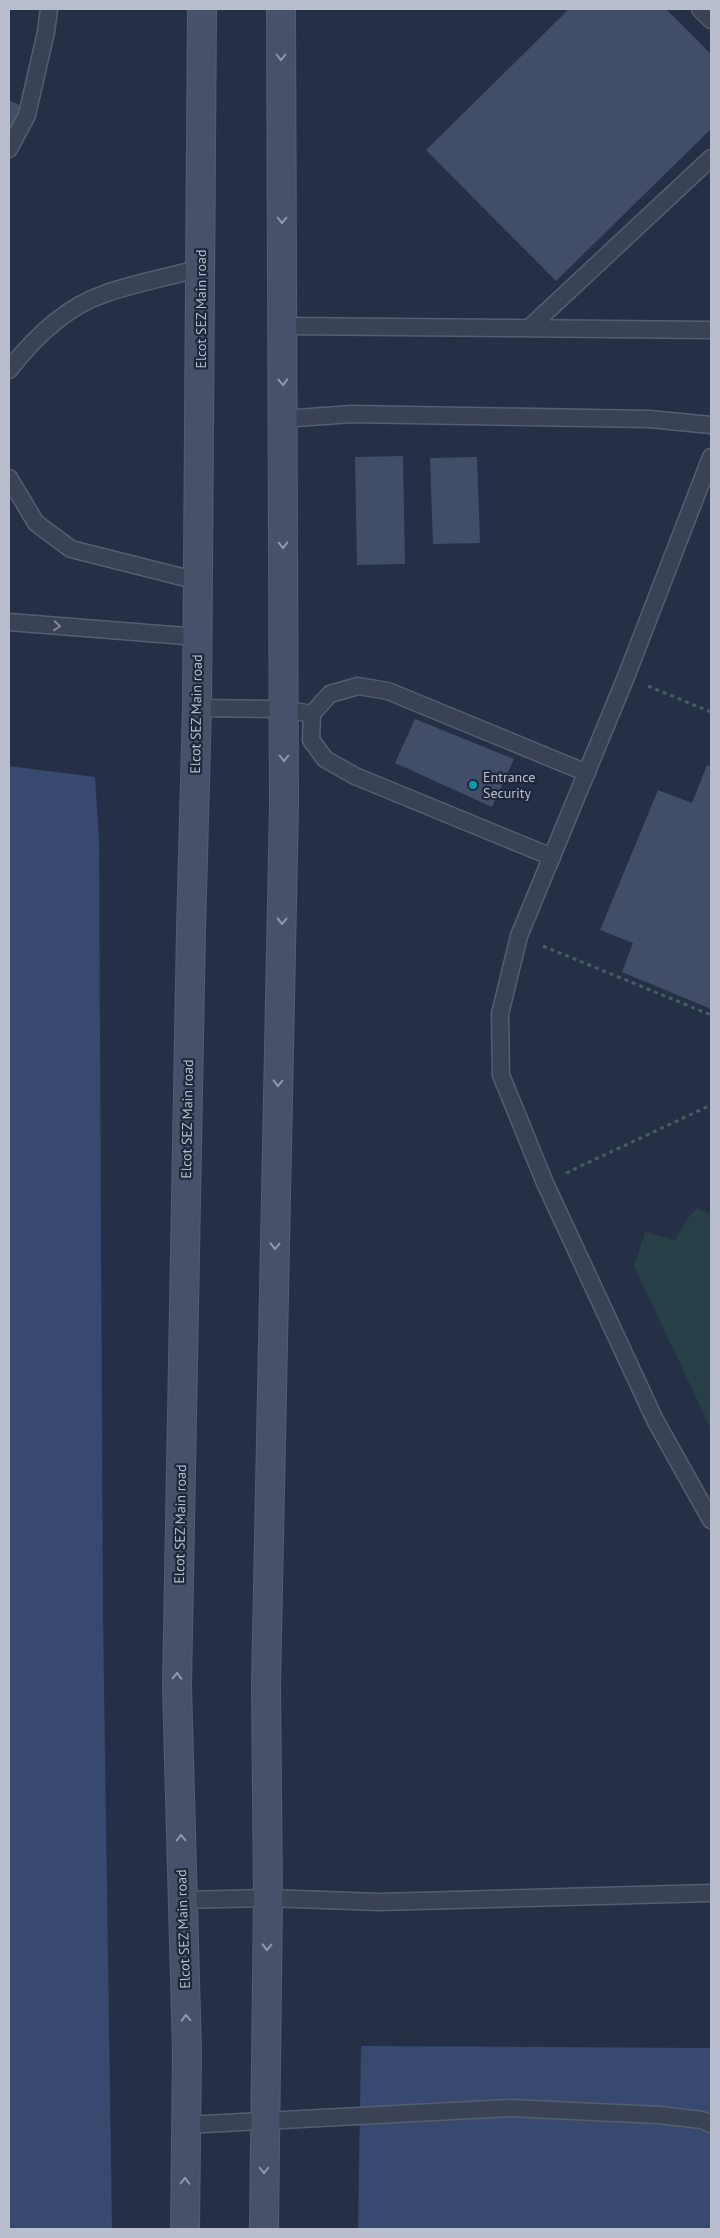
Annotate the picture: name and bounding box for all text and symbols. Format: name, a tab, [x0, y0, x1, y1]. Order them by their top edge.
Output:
one-way arrow	[276, 54, 286, 62]
one-way arrow	[277, 216, 287, 224]
street label: Elcot SEZ Main road	[192, 249, 210, 369]
one-way arrow	[278, 379, 288, 387]
one-way arrow	[278, 542, 288, 549]
one-way arrow	[54, 620, 62, 631]
street label: Elcot SEZ Main road	[186, 654, 206, 774]
one-way arrow	[279, 754, 289, 762]
place label: Entrance Security	[483, 768, 535, 802]
marker: Entrance Security	[467, 779, 479, 791]
one-way arrow	[277, 917, 287, 925]
street label: Elcot SEZ Main road	[177, 1059, 197, 1179]
one-way arrow	[273, 1079, 284, 1087]
one-way arrow	[270, 1242, 280, 1250]
street label: Elcot SEZ Main road	[170, 1464, 190, 1584]
one-way arrow	[172, 1671, 182, 1679]
one-way arrow	[176, 1834, 186, 1842]
street label: Elcot SEZ Main road	[172, 1869, 194, 1989]
one-way arrow	[262, 1944, 272, 1951]
one-way arrow	[180, 2014, 191, 2022]
one-way arrow	[259, 2166, 269, 2174]
one-way arrow	[180, 2176, 190, 2184]

